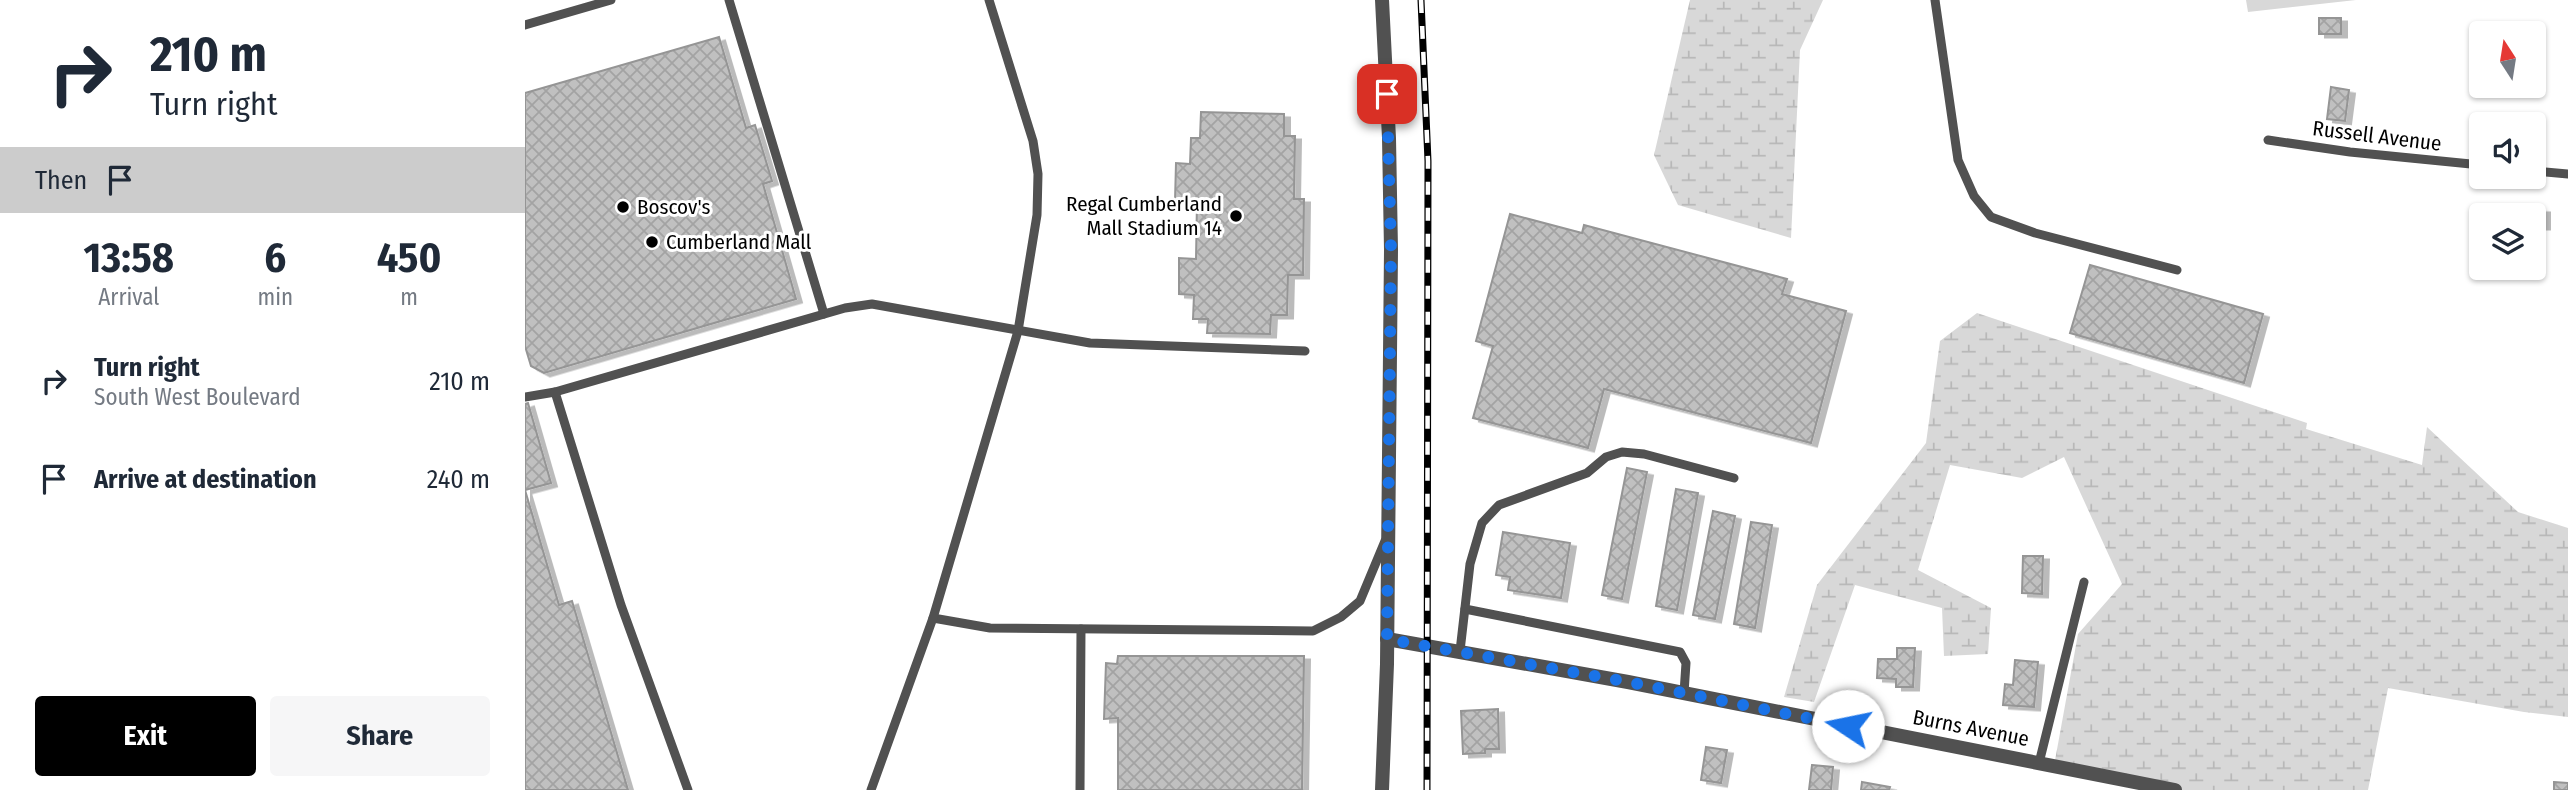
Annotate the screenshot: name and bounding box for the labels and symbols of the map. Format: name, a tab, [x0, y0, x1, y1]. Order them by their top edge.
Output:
north arrow	[2469, 21, 2546, 98]
pin	[1357, 64, 1417, 124]
street label: Russell Avenue	[2311, 115, 2443, 157]
place label: Regal Cumberland Mall Stadium 14	[1066, 191, 1222, 241]
place label: Boscov's	[637, 194, 710, 220]
marker: Boscov's	[615, 199, 631, 215]
marker: Regal Cumberland Mall Stadium 14	[1228, 208, 1244, 224]
place label: Cumberland Mall	[666, 229, 812, 255]
marker: Cumberland Mall	[644, 234, 660, 250]
position arrow	[1811, 689, 1885, 763]
street label: Burns Avenue	[1911, 704, 2031, 752]

